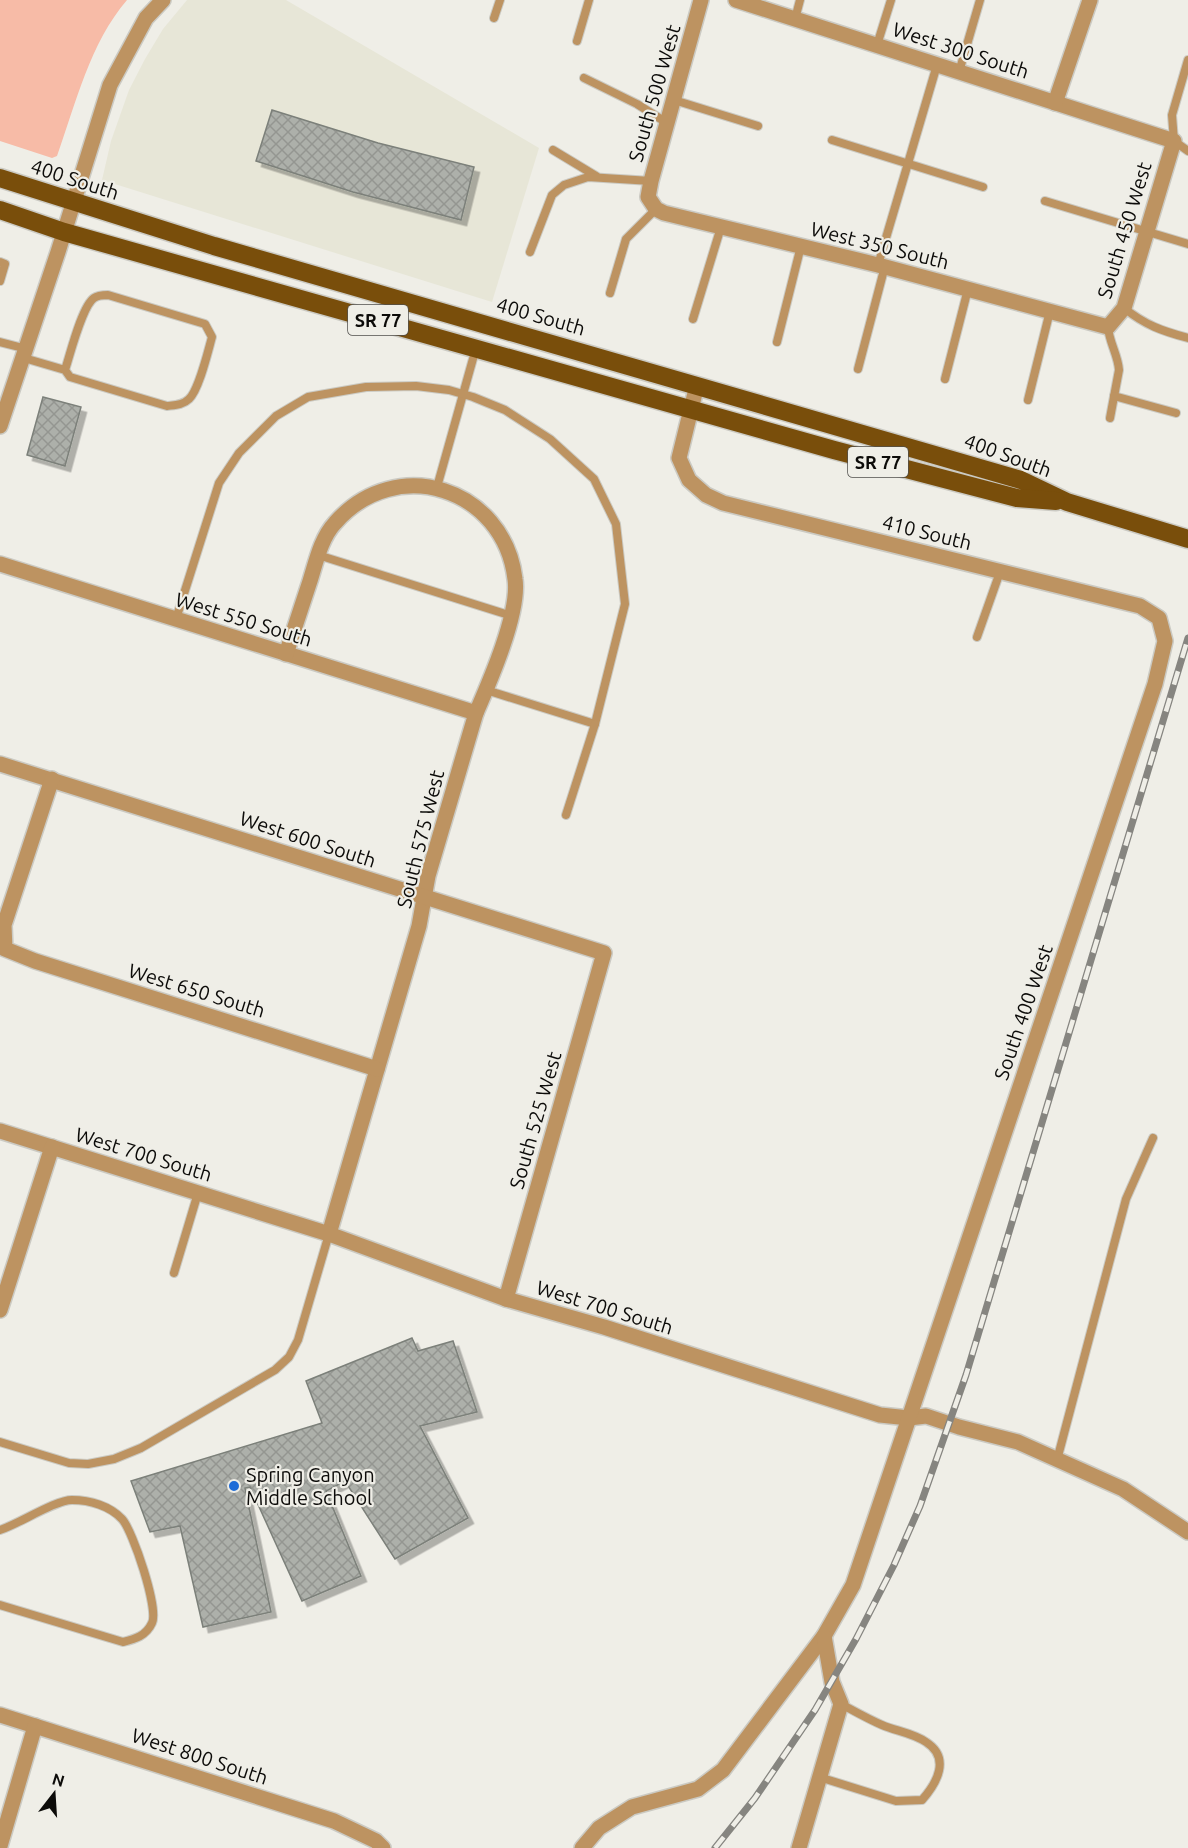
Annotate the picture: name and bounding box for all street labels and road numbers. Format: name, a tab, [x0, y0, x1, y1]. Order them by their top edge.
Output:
street label: West 300 South	[890, 17, 1032, 83]
street label: South 500 West	[623, 22, 685, 164]
street label: 400 South	[28, 154, 122, 204]
street label: South 450 West	[1092, 159, 1156, 301]
street label: West 350 South	[808, 217, 952, 273]
street label: 400 South	[494, 292, 588, 340]
road number: SR 77	[348, 305, 408, 335]
street label: 400 South	[961, 429, 1055, 481]
road number: SR 77	[848, 447, 908, 477]
street label: 410 South	[880, 510, 974, 554]
street label: West 550 South	[173, 587, 315, 651]
street label: South 575 West	[392, 767, 448, 911]
street label: West 600 South	[237, 806, 379, 872]
street label: South 400 West	[989, 941, 1057, 1083]
street label: West 650 South	[126, 958, 268, 1022]
street label: South 525 West	[504, 1049, 566, 1191]
street label: West 700 South	[73, 1122, 215, 1186]
street label: West 700 South	[534, 1275, 676, 1339]
street label: West 800 South	[129, 1723, 271, 1789]

